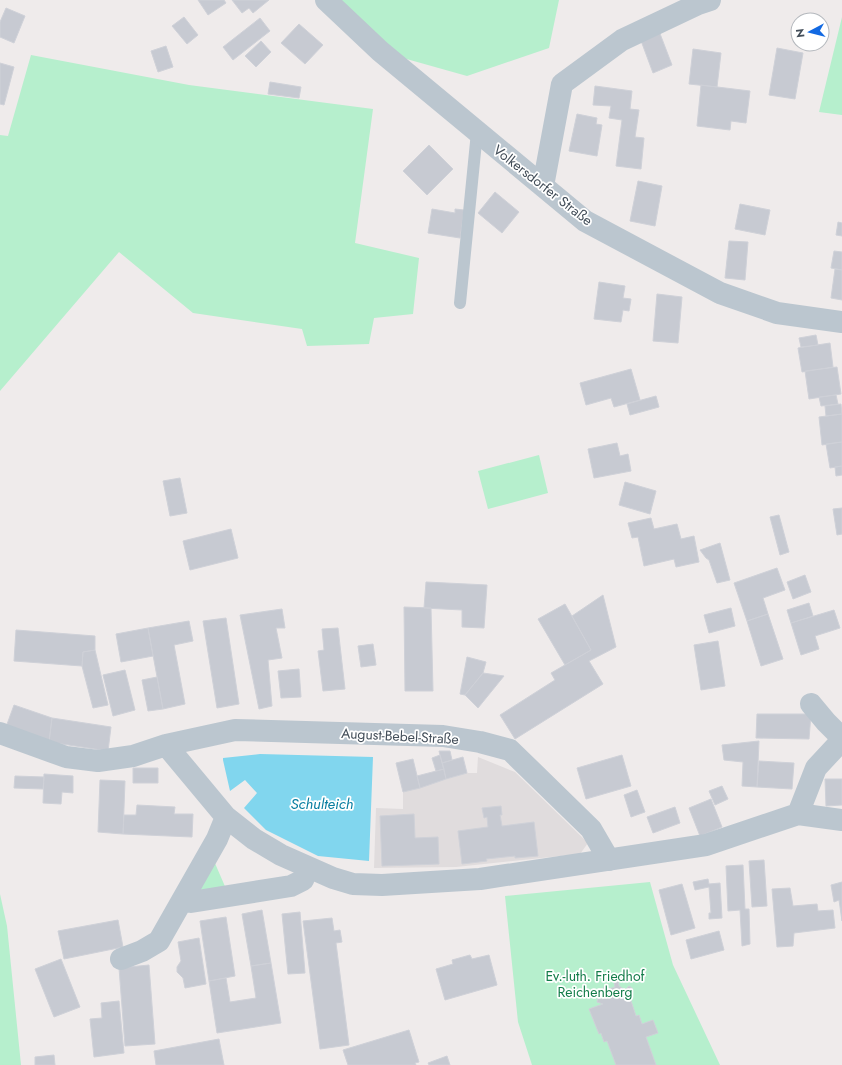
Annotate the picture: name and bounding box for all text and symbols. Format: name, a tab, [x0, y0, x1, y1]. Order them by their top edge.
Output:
north arrow	[790, 12, 830, 52]
text: N	[792, 28, 809, 39]
street label: Volkersdorfer Straße	[489, 140, 597, 230]
street label: August-Bebel-Straße	[341, 723, 459, 749]
water label: Schulteich	[291, 793, 353, 815]
park label: Ev.-luth. Friedhof Reichenberg	[545, 966, 646, 1002]

